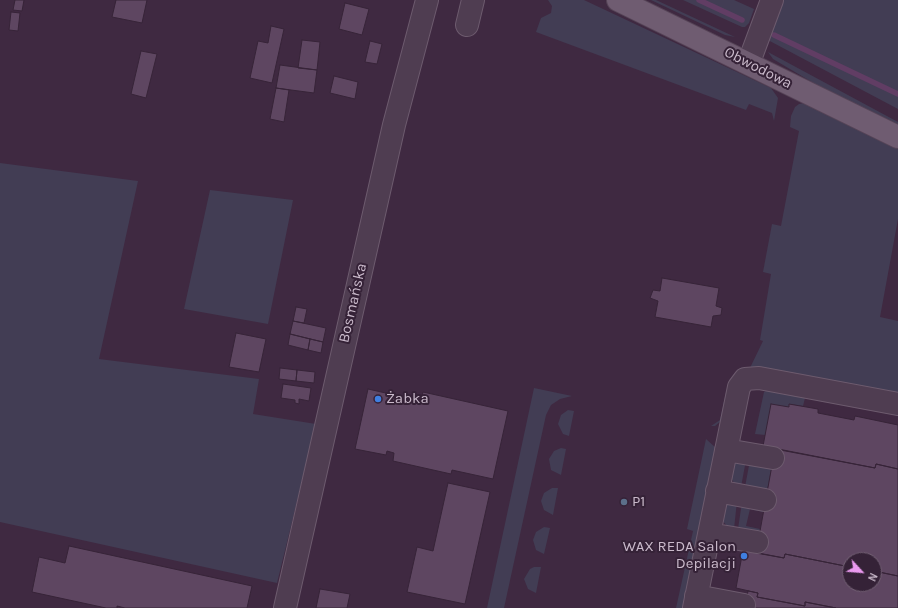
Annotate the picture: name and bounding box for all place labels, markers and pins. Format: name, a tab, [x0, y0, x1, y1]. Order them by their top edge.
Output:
place label: Żabka	[386, 390, 429, 408]
marker: Żabka	[373, 394, 383, 404]
place label: P1	[632, 493, 645, 511]
marker: P1	[619, 497, 629, 507]
place label: WAX REDA Salon Depilacji	[623, 538, 736, 573]
marker: WAX REDA Salon Depilacji	[739, 551, 749, 561]

